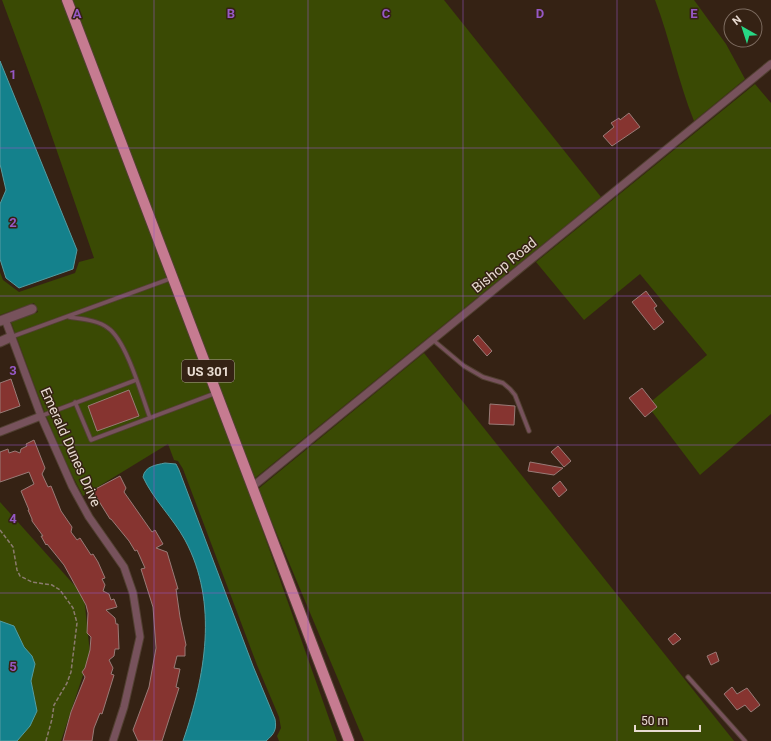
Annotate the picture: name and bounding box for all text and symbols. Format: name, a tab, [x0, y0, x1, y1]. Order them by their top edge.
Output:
text: A	[73, 6, 82, 21]
text: B	[227, 6, 235, 21]
text: C	[382, 6, 391, 21]
text: D	[536, 6, 544, 21]
text: E	[690, 6, 698, 21]
north arrow	[723, 8, 763, 48]
text: N	[730, 13, 744, 28]
text: 1	[9, 67, 17, 82]
text: 2	[9, 215, 17, 230]
street label: Bishop Road	[468, 234, 540, 296]
road number: US 301	[182, 360, 234, 382]
text: 3	[9, 363, 17, 378]
street label: Emerald Dunes Drive	[38, 385, 104, 509]
text: 4	[9, 511, 17, 526]
text: 5	[9, 659, 17, 674]
scale bar	[635, 707, 700, 733]
text: 50 m	[641, 714, 668, 728]

